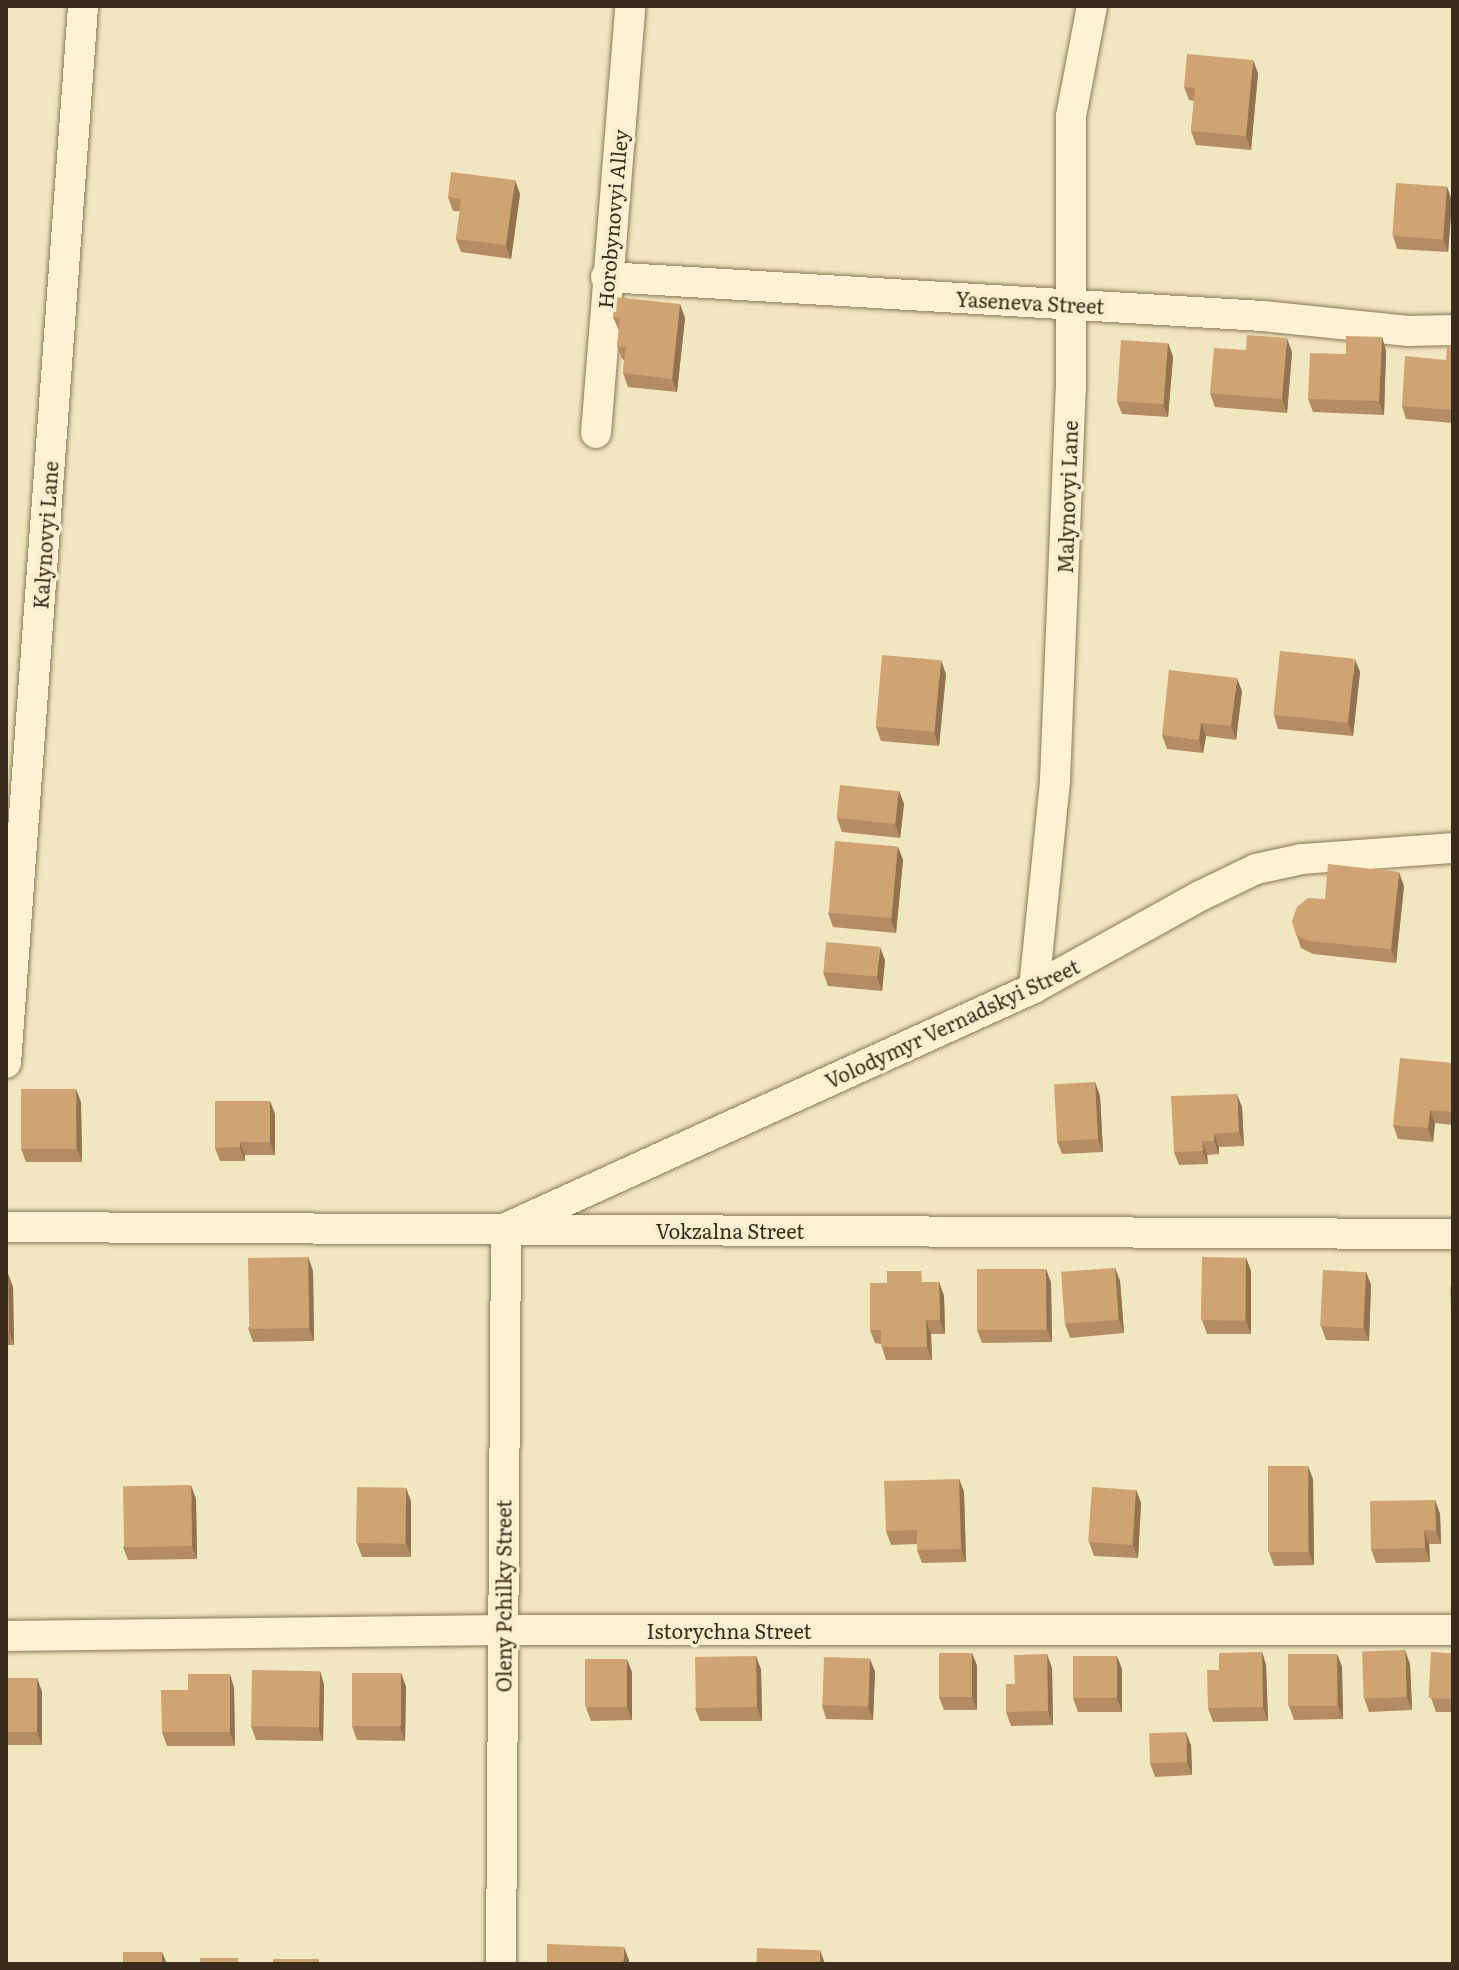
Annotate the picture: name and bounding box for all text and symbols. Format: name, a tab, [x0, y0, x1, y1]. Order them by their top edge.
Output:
street label: Horobynovyi Alley	[592, 128, 632, 310]
street label: Yaseneva Street	[955, 286, 1105, 318]
street label: Malynovyi Lane	[1052, 420, 1082, 574]
street label: Kalynovyi Lane	[28, 460, 62, 610]
street label: Volodymyr Vernadskyi Street	[821, 953, 1083, 1093]
street label: Vokzalna Street	[656, 1218, 804, 1242]
street label: Oleny Pchilky Street	[491, 1500, 515, 1692]
street label: Istorychna Street	[646, 1618, 812, 1642]

